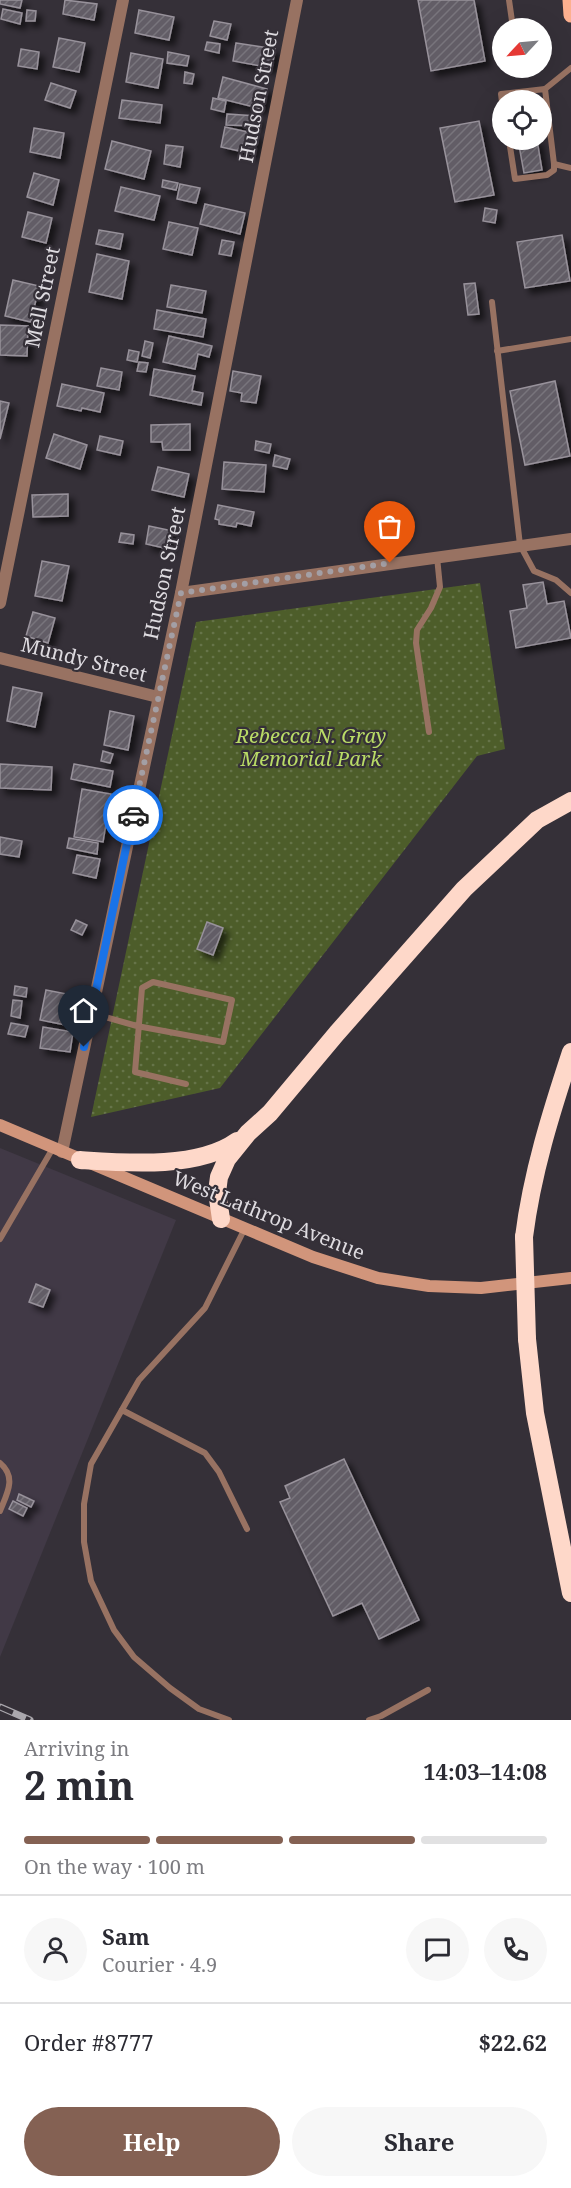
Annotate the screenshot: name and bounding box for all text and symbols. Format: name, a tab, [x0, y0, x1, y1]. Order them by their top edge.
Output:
north arrow	[492, 18, 552, 78]
map controls	[492, 18, 552, 150]
street label: Hudson Street	[232, 27, 284, 165]
button: locate	[492, 90, 552, 150]
street label: Mell Street	[18, 244, 66, 350]
pin	[364, 501, 415, 563]
street label: Hudson Street	[137, 504, 191, 642]
icon: bag	[373, 510, 406, 543]
street label: Mundy Street	[18, 630, 150, 688]
park label: Rebecca N. Gray Memorial Park	[235, 722, 386, 772]
courier	[103, 785, 163, 845]
icon: car	[117, 799, 150, 832]
pin	[58, 985, 109, 1047]
icon: home	[67, 994, 100, 1027]
street label: West Lathrop Avenue	[169, 1164, 369, 1266]
text: Arriving in	[24, 1735, 129, 1762]
text: 14:03–14:08	[423, 1756, 547, 1786]
text: 2 min	[24, 1758, 134, 1811]
text: On the way · 100 m	[24, 1853, 205, 1880]
button: person	[24, 1918, 87, 1981]
button: chat	[406, 1918, 469, 1981]
button: phone	[484, 1918, 547, 1981]
text: Sam	[102, 1921, 150, 1951]
text: Courier · 4.9	[102, 1951, 217, 1978]
text: Order #8777	[24, 2027, 154, 2057]
text: $22.62	[478, 2027, 547, 2057]
button: Help	[24, 2107, 280, 2176]
button: Share	[292, 2107, 547, 2176]

